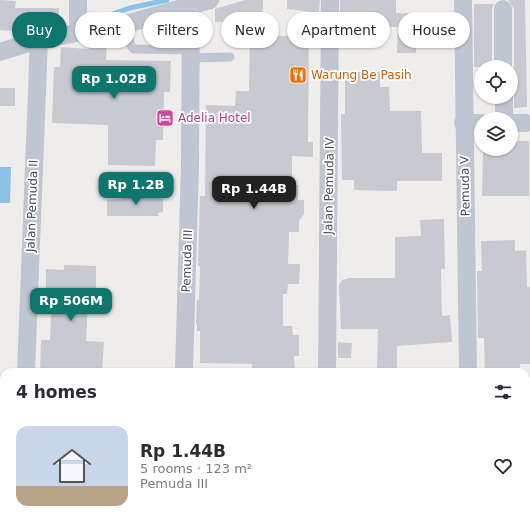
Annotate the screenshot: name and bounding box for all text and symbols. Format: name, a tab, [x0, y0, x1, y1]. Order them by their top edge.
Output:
chip: Buy	[12, 12, 67, 48]
chip: Rent	[75, 12, 135, 48]
chip: Filters	[143, 12, 213, 48]
chip: New	[221, 12, 279, 48]
chip: Apartment	[287, 12, 390, 48]
chip: House	[398, 12, 470, 48]
map controls	[474, 60, 518, 156]
button: locate	[474, 60, 518, 104]
restaurant icon: Warung Be Pasih	[288, 65, 308, 85]
pin: Rp 1.02B	[73, 66, 155, 100]
place label: Warung Be Pasih	[311, 68, 412, 82]
text: Rp 1.02B	[81, 71, 147, 86]
hotel icon: Adelia Hotel	[155, 108, 175, 128]
place label: Adelia Hotel	[178, 111, 251, 125]
button: layers	[474, 112, 518, 156]
street label: Jalan Pemuda IV	[321, 137, 337, 236]
street label: Pemuda V	[457, 155, 473, 216]
street label: Jalan Pemuda II	[23, 160, 41, 253]
pin: Rp 1.2B	[99, 172, 173, 206]
pin: Rp 1.44B	[213, 176, 295, 210]
text: Rp 1.2B	[108, 177, 164, 192]
text: Rp 1.44B	[221, 181, 287, 196]
street label: Pemuda III	[179, 229, 195, 293]
pin: Rp 506M	[34, 288, 108, 322]
text: Rp 506M	[39, 293, 103, 308]
icon: filters	[492, 381, 514, 403]
text: 4 homes	[16, 382, 97, 402]
text: Rp 1.44B	[140, 441, 226, 461]
icon: home	[48, 442, 96, 490]
icon: heart	[492, 455, 514, 477]
text: 5 rooms · 123 m²	[140, 461, 252, 476]
text: Pemuda III	[140, 476, 208, 491]

